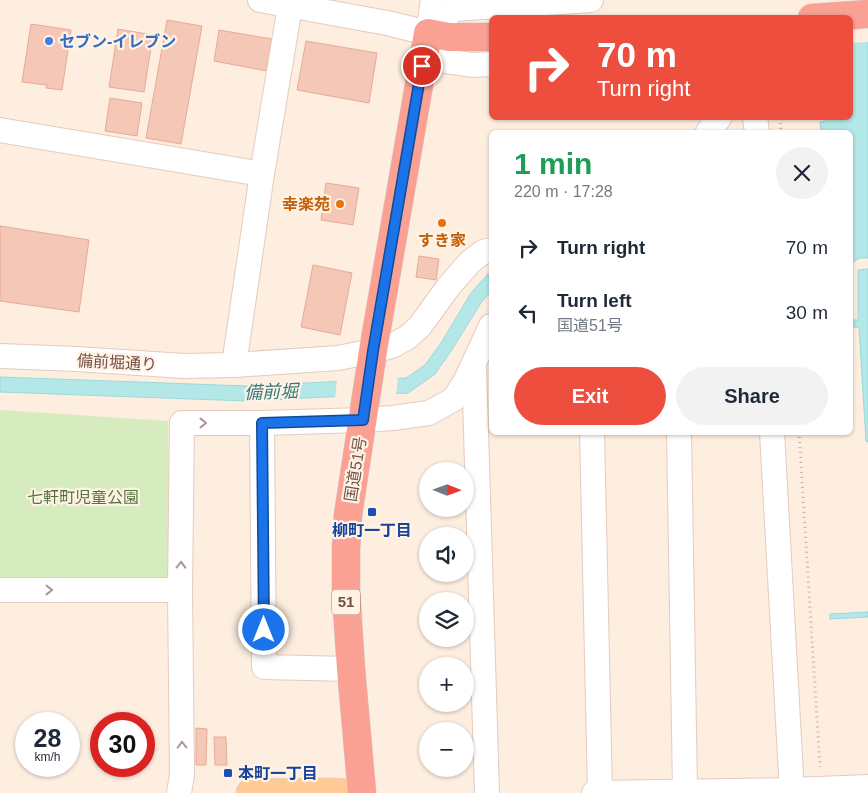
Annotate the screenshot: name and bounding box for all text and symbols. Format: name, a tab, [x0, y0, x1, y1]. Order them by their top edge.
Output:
place label: セブン-イレブン	[59, 33, 176, 50]
marker: セブン-イレブン	[43, 35, 55, 47]
icon: right	[514, 35, 579, 100]
text: 70 m	[597, 35, 677, 74]
pin	[401, 45, 443, 87]
icon: arrive	[408, 52, 436, 80]
text: Turn right	[597, 76, 690, 101]
text: 1 min	[514, 147, 592, 180]
button: close	[776, 147, 828, 199]
text: 220 m · 17:28	[514, 183, 613, 200]
place label: 幸楽苑	[282, 196, 330, 213]
marker: 幸楽苑	[334, 198, 346, 210]
marker: すき家	[436, 217, 448, 229]
place label: すき家	[418, 232, 466, 249]
icon: right	[514, 234, 542, 262]
text: Turn right	[557, 237, 645, 258]
text: 70 m	[786, 237, 828, 258]
text: Turn left	[557, 290, 632, 311]
icon: left	[514, 299, 542, 327]
text: 30 m	[786, 302, 828, 323]
text: 国道51号	[557, 317, 623, 334]
street label: 備前堀通り	[77, 352, 157, 373]
button: Exit	[514, 367, 666, 425]
button: Share	[676, 367, 828, 425]
water label: 備前堀	[244, 381, 301, 403]
one-way arrow	[200, 418, 208, 428]
street label: 国道51号	[342, 435, 369, 503]
north arrow	[419, 462, 474, 518]
map controls	[419, 462, 474, 777]
park label: 七軒町児童公園	[27, 489, 139, 506]
marker: 柳町一丁目	[366, 506, 378, 518]
place label: 柳町一丁目	[332, 522, 412, 539]
button: sound	[419, 527, 474, 582]
one-way arrow	[175, 560, 186, 568]
one-way arrow	[45, 585, 53, 595]
road number: 51	[332, 590, 360, 614]
button: layers	[419, 592, 474, 647]
position arrow	[237, 603, 289, 655]
button: +	[419, 657, 474, 712]
speed limit sign: 30	[90, 712, 155, 777]
button: −	[419, 722, 474, 777]
text: 28	[34, 724, 61, 752]
one-way arrow	[177, 740, 187, 748]
text: km/h	[34, 750, 61, 764]
place label: 本町一丁目	[238, 765, 318, 782]
marker: 本町一丁目	[222, 767, 234, 779]

